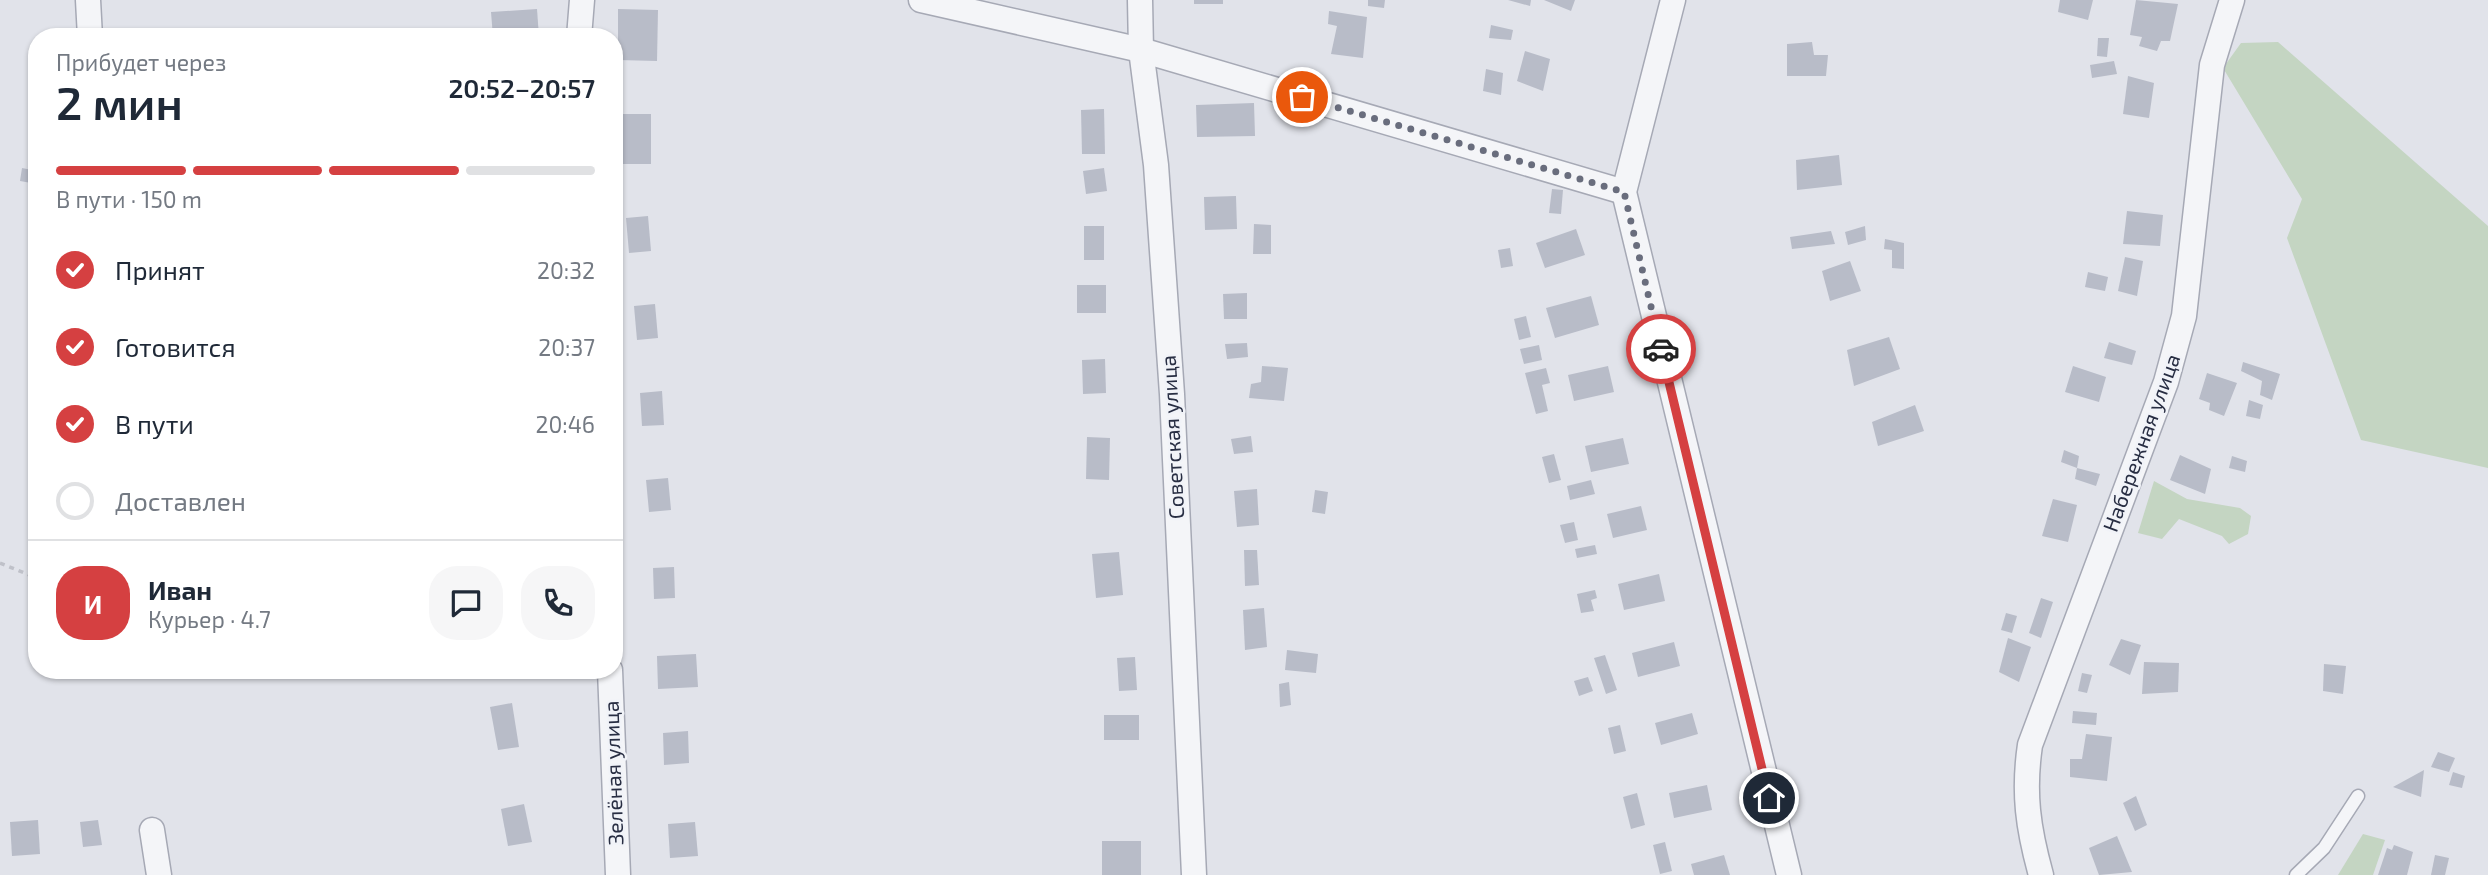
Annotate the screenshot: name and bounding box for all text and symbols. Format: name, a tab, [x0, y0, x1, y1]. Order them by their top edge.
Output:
text: Прибудет через	[56, 48, 226, 76]
pin	[1272, 67, 1332, 127]
text: 20:52–20:57	[448, 72, 595, 103]
text: 2 мин	[56, 74, 183, 129]
icon: bag	[1283, 78, 1321, 116]
text: В пути · 150 m	[56, 185, 202, 213]
icon: check	[56, 251, 94, 289]
text: Принят	[115, 254, 205, 285]
text: 20:32	[537, 256, 595, 284]
courier	[1626, 314, 1696, 384]
icon: check	[56, 328, 94, 366]
icon: car	[1642, 330, 1680, 368]
text: Готовится	[115, 331, 236, 362]
text: 20:37	[538, 333, 595, 361]
street label: Набережная улица	[2097, 350, 2185, 535]
street label: Советская улица	[1155, 354, 1189, 520]
icon: check	[56, 405, 94, 443]
text: В пути	[115, 408, 194, 439]
text: 20:46	[535, 410, 595, 438]
text: Доставлен	[115, 485, 246, 516]
button: chat	[429, 566, 503, 640]
button: phone	[521, 566, 595, 640]
text: Иван	[148, 574, 212, 605]
text: И	[84, 588, 102, 619]
text: Курьер · 4.7	[148, 605, 271, 633]
street label: Зелёная улица	[597, 700, 629, 846]
pin	[1739, 768, 1799, 828]
icon: home	[1750, 779, 1788, 817]

